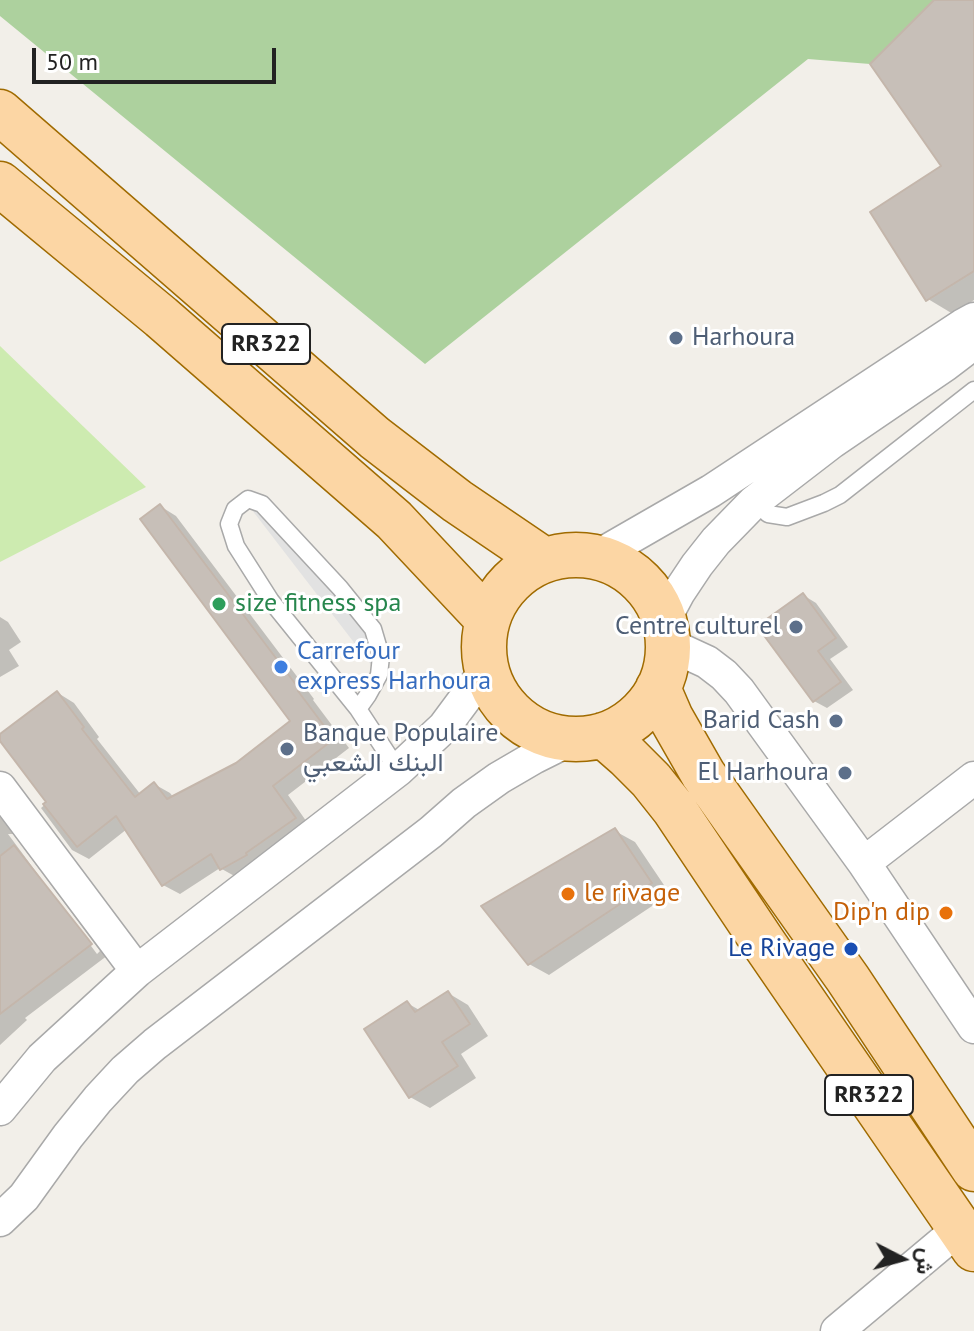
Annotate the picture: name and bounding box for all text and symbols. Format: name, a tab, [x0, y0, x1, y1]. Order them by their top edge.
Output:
scale bar	[36, 32, 280, 82]
text: 50 m	[46, 46, 98, 77]
place label: Harhoura	[692, 322, 795, 354]
road number: RR322	[222, 324, 310, 364]
marker: Harhoura	[667, 329, 685, 347]
place label: size fitness spa	[235, 588, 401, 620]
marker: size fitness spa	[210, 595, 228, 613]
place label: Centre culturel	[615, 611, 780, 643]
marker: Centre culturel	[787, 618, 805, 636]
place label: Carrefour express Harhoura	[297, 636, 491, 698]
marker: Carrefour express Harhoura	[272, 658, 290, 676]
place label: Barid Cash	[703, 705, 820, 737]
marker: Barid Cash	[827, 712, 845, 730]
place label: Banque Populaire البنك الشعبي	[303, 718, 499, 780]
marker: Banque Populaire البنك الشعبي	[278, 740, 296, 758]
place label: El Harhoura	[697, 757, 829, 789]
marker: El Harhoura	[836, 764, 854, 782]
place label: le rivage	[584, 878, 680, 910]
marker: le rivage	[559, 885, 577, 903]
place label: Dip'n dip	[833, 897, 930, 929]
marker: Dip'n dip	[937, 904, 955, 922]
place label: Le Rivage	[728, 933, 835, 965]
marker: Le Rivage	[842, 940, 860, 958]
road number: RR322	[825, 1075, 913, 1115]
north arrow	[862, 1219, 942, 1299]
text: ش	[911, 1247, 941, 1276]

